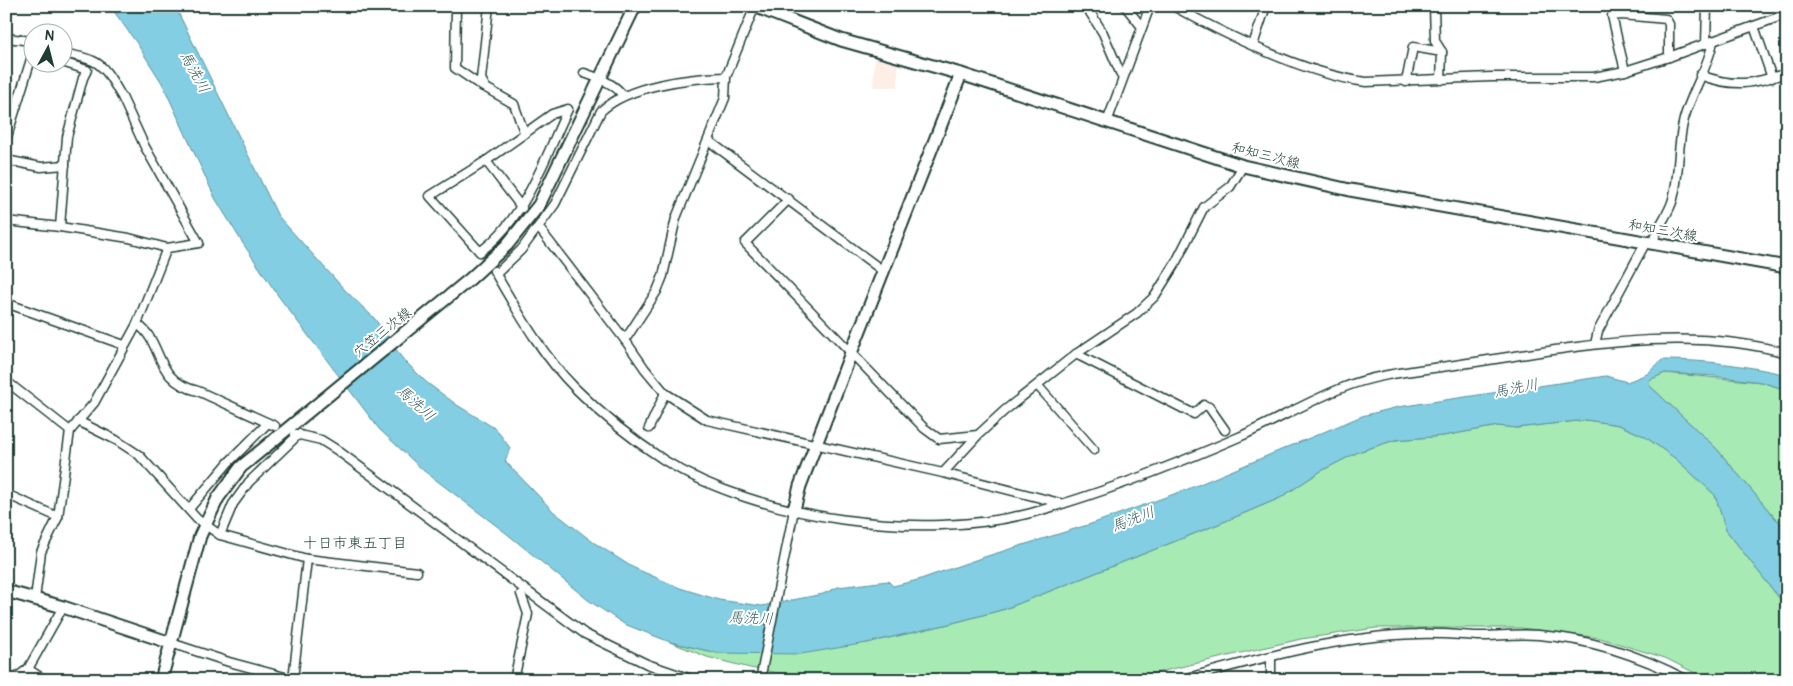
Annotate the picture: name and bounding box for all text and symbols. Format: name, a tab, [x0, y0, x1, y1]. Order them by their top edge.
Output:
north arrow	[22, 22, 72, 72]
text: N	[44, 27, 55, 45]
water label: 馬洗川	[175, 48, 214, 97]
street label: 和知三次線	[1230, 139, 1302, 172]
street label: 和知三次線	[1627, 216, 1699, 245]
street label: 穴笠三次線	[350, 304, 415, 361]
water label: 馬洗川	[1492, 375, 1540, 402]
water label: 馬洗川	[393, 381, 439, 425]
water label: 馬洗川	[1109, 503, 1158, 536]
district label: 十日市東五丁目	[302, 534, 408, 553]
water label: 馬洗川	[728, 608, 774, 629]

